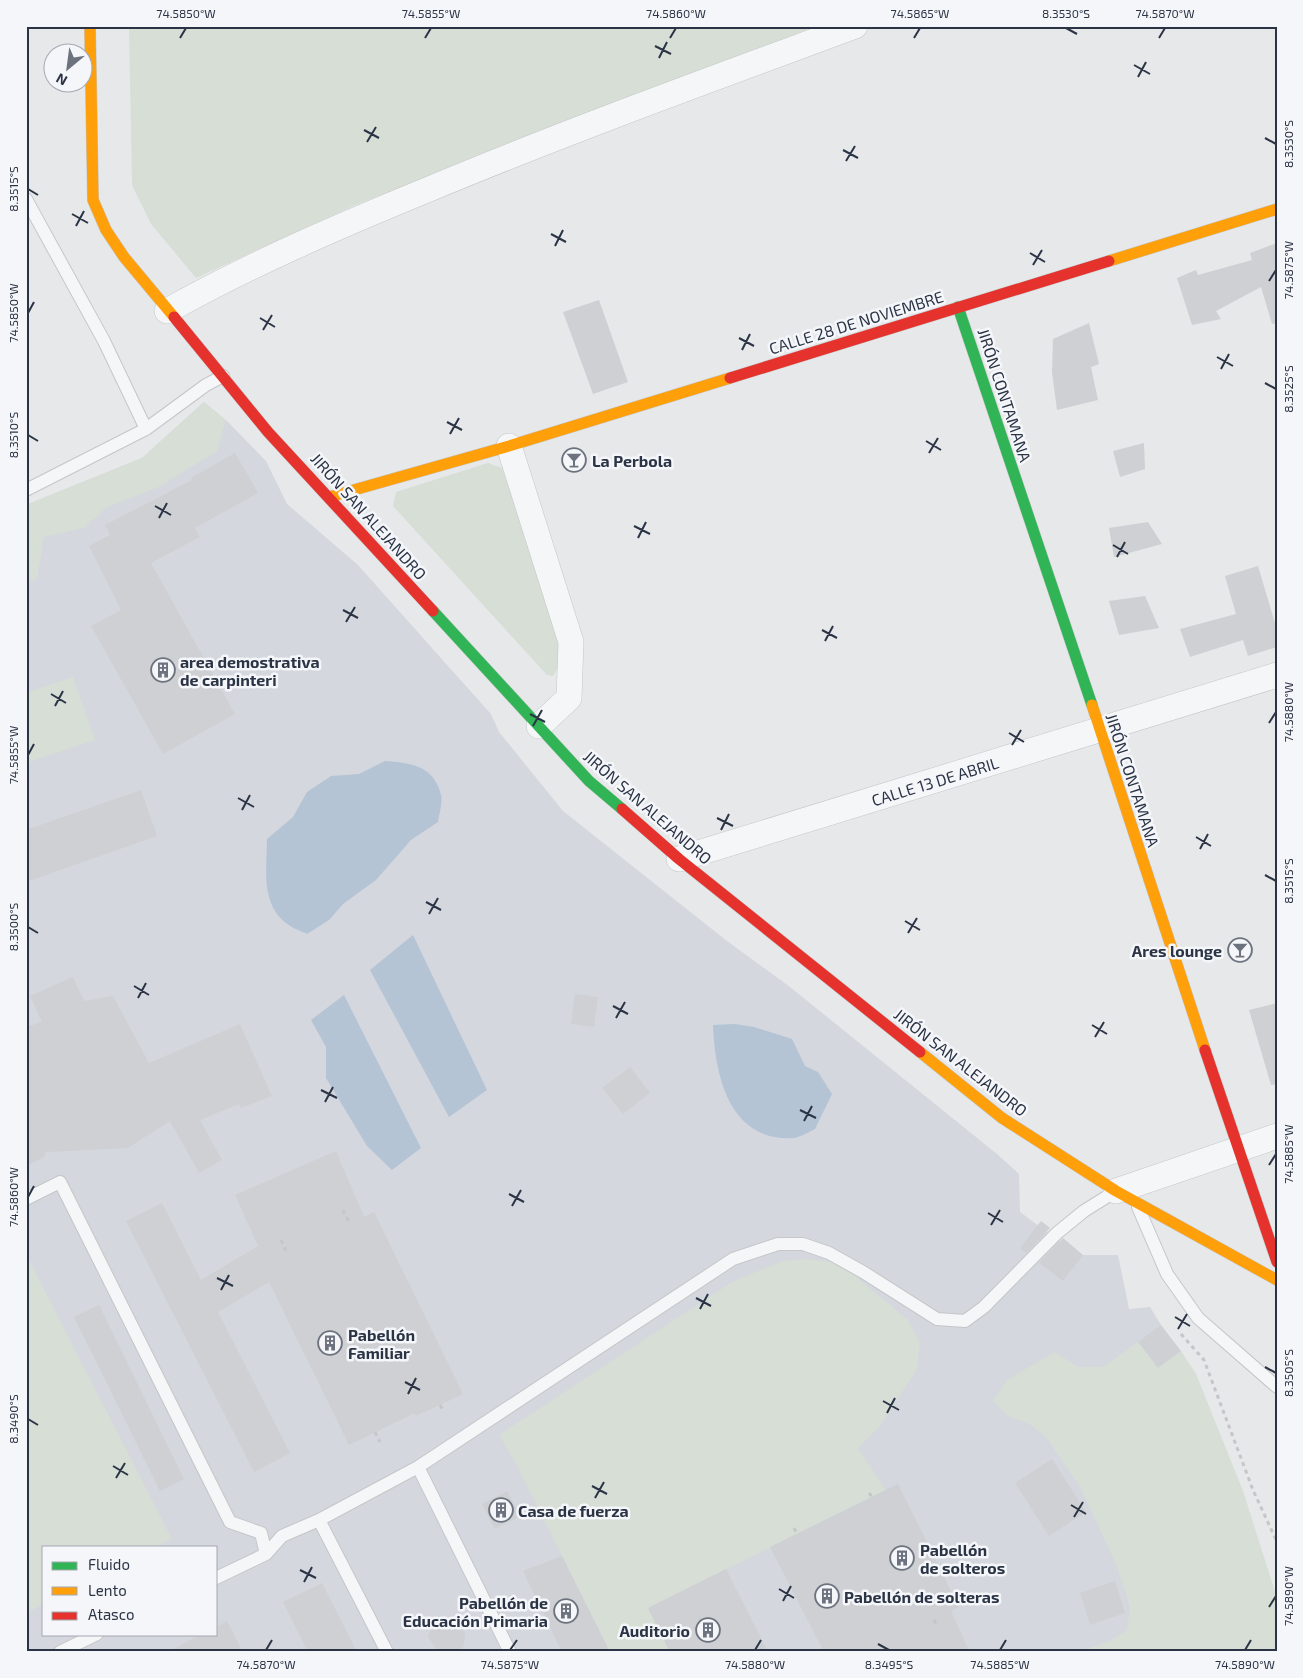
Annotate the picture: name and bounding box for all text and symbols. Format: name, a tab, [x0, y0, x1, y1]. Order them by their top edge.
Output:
text: 74.5850°W	[156, 6, 216, 20]
text: 74.5855°W	[402, 6, 460, 20]
text: 74.5860°W	[646, 6, 706, 20]
text: 74.5865°W	[890, 6, 950, 20]
text: 8.3530°S	[1042, 6, 1090, 20]
text: 74.5870°W	[1135, 6, 1195, 20]
north arrow	[42, 42, 92, 92]
text: N	[53, 70, 70, 90]
text: 8.3530°S	[1281, 120, 1295, 168]
text: 8.3515°S	[6, 166, 20, 212]
text: 74.5875°W	[1281, 241, 1295, 299]
text: 74.5850°W	[6, 283, 20, 343]
street label: CALLE 28 DE NOVIEMBRE	[767, 286, 945, 358]
street label: JIRÓN CONTAMANA	[974, 326, 1036, 464]
text: 8.3525°S	[1281, 365, 1295, 413]
text: 8.3510°S	[6, 412, 20, 458]
bar icon: La Perbola	[561, 447, 587, 473]
street label: JIRÓN SAN ALEJANDRO	[307, 449, 431, 583]
place label: La Perbola	[592, 451, 672, 470]
place label: area demostrativa de carpinteri	[180, 652, 320, 689]
building icon: area demostrativa de carpinteri	[150, 657, 176, 683]
text: 74.5880°W	[1281, 682, 1295, 742]
street label: JIRÓN CONTAMANA	[1102, 711, 1164, 849]
text: 74.5855°W	[6, 726, 20, 784]
street label: JIRÓN SAN ALEJANDRO	[580, 746, 716, 868]
street label: CALLE 13 DE ABRIL	[869, 753, 1001, 809]
text: 8.3515°S	[1281, 858, 1295, 904]
text: 8.3500°S	[6, 902, 20, 951]
bar icon: Ares lounge	[1227, 937, 1253, 963]
place label: Ares lounge	[1132, 941, 1222, 960]
street label: JIRÓN SAN ALEJANDRO	[891, 1004, 1031, 1120]
text: 74.5885°W	[1281, 1124, 1295, 1184]
text: 74.5860°W	[6, 1167, 20, 1227]
place label: Pabellón Familiar	[348, 1325, 415, 1362]
building icon: Pabellón Familiar	[317, 1330, 343, 1356]
text: 8.3505°S	[1281, 1349, 1295, 1397]
text: 8.3490°S	[6, 1394, 20, 1444]
building icon: Casa de fuerza	[488, 1497, 514, 1523]
place label: Casa de fuerza	[518, 1501, 629, 1520]
place label: Pabellón de solteros	[920, 1540, 1005, 1577]
building icon: Pabellón de solteros	[889, 1545, 915, 1571]
legend	[42, 1546, 218, 1636]
text: Fluido	[88, 1555, 130, 1573]
text: 74.5890°W	[1281, 1566, 1295, 1626]
text: Lento	[88, 1581, 127, 1599]
building icon: Pabellón de solteras	[814, 1583, 840, 1609]
place label: Pabellón de solteras	[844, 1587, 999, 1606]
place label: Pabellón de Educación Primaria	[403, 1593, 548, 1630]
building icon: Pabellón de Educación Primaria	[553, 1598, 579, 1624]
text: Atasco	[88, 1605, 134, 1623]
building icon: Auditorio	[695, 1617, 721, 1643]
place label: Auditorio	[619, 1621, 690, 1640]
text: 74.5870°W	[236, 1657, 296, 1671]
text: 74.5875°W	[481, 1657, 539, 1671]
text: 74.5880°W	[725, 1657, 785, 1671]
text: 8.3495°S	[865, 1657, 914, 1671]
text: 74.5885°W	[970, 1657, 1030, 1671]
text: 74.5890°W	[1215, 1657, 1275, 1671]

